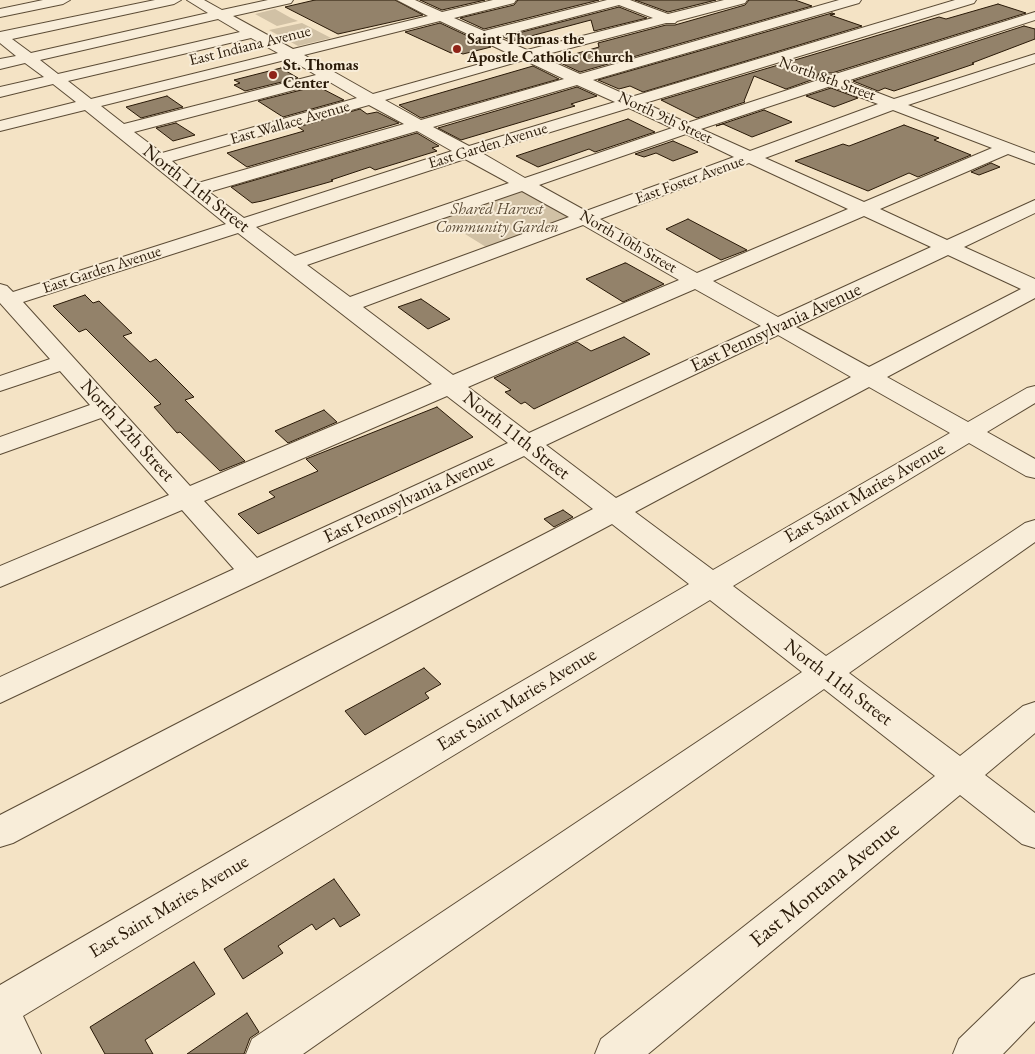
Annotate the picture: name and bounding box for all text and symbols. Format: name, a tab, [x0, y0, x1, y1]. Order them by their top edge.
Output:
street label: East Indiana Avenue	[187, 22, 313, 70]
place label: Saint Thomas the Apostle Catholic Church	[467, 30, 633, 68]
marker: Saint Thomas the Apostle Catholic Church	[451, 43, 463, 55]
street label: North 8th Street	[776, 53, 878, 105]
place label: St. Thomas Center	[283, 56, 358, 94]
marker: St. Thomas Center	[267, 69, 279, 81]
street label: North 9th Street	[615, 88, 715, 148]
street label: East Wallace Avenue	[228, 97, 352, 149]
street label: East Garden Avenue	[426, 119, 550, 173]
street label: North 11th Street	[138, 140, 254, 238]
street label: East Foster Avenue	[633, 151, 747, 209]
park label: Shared Harvest Community Garden	[435, 200, 559, 238]
street label: North 10th Street	[576, 206, 680, 278]
street label: East Garden Avenue	[40, 242, 164, 298]
street label: East Pennsylvania Avenue	[687, 278, 865, 378]
street label: North 12th Street	[75, 375, 179, 487]
street label: North 11th Street	[458, 387, 574, 485]
street label: East Saint Maries Avenue	[781, 438, 949, 548]
street label: East Pennsylvania Avenue	[320, 449, 498, 549]
street label: North 11th Street	[779, 635, 897, 731]
street label: East Saint Maries Avenue	[433, 643, 601, 757]
street label: East Montana Avenue	[745, 817, 905, 953]
street label: East Saint Maries Avenue	[85, 850, 253, 964]

